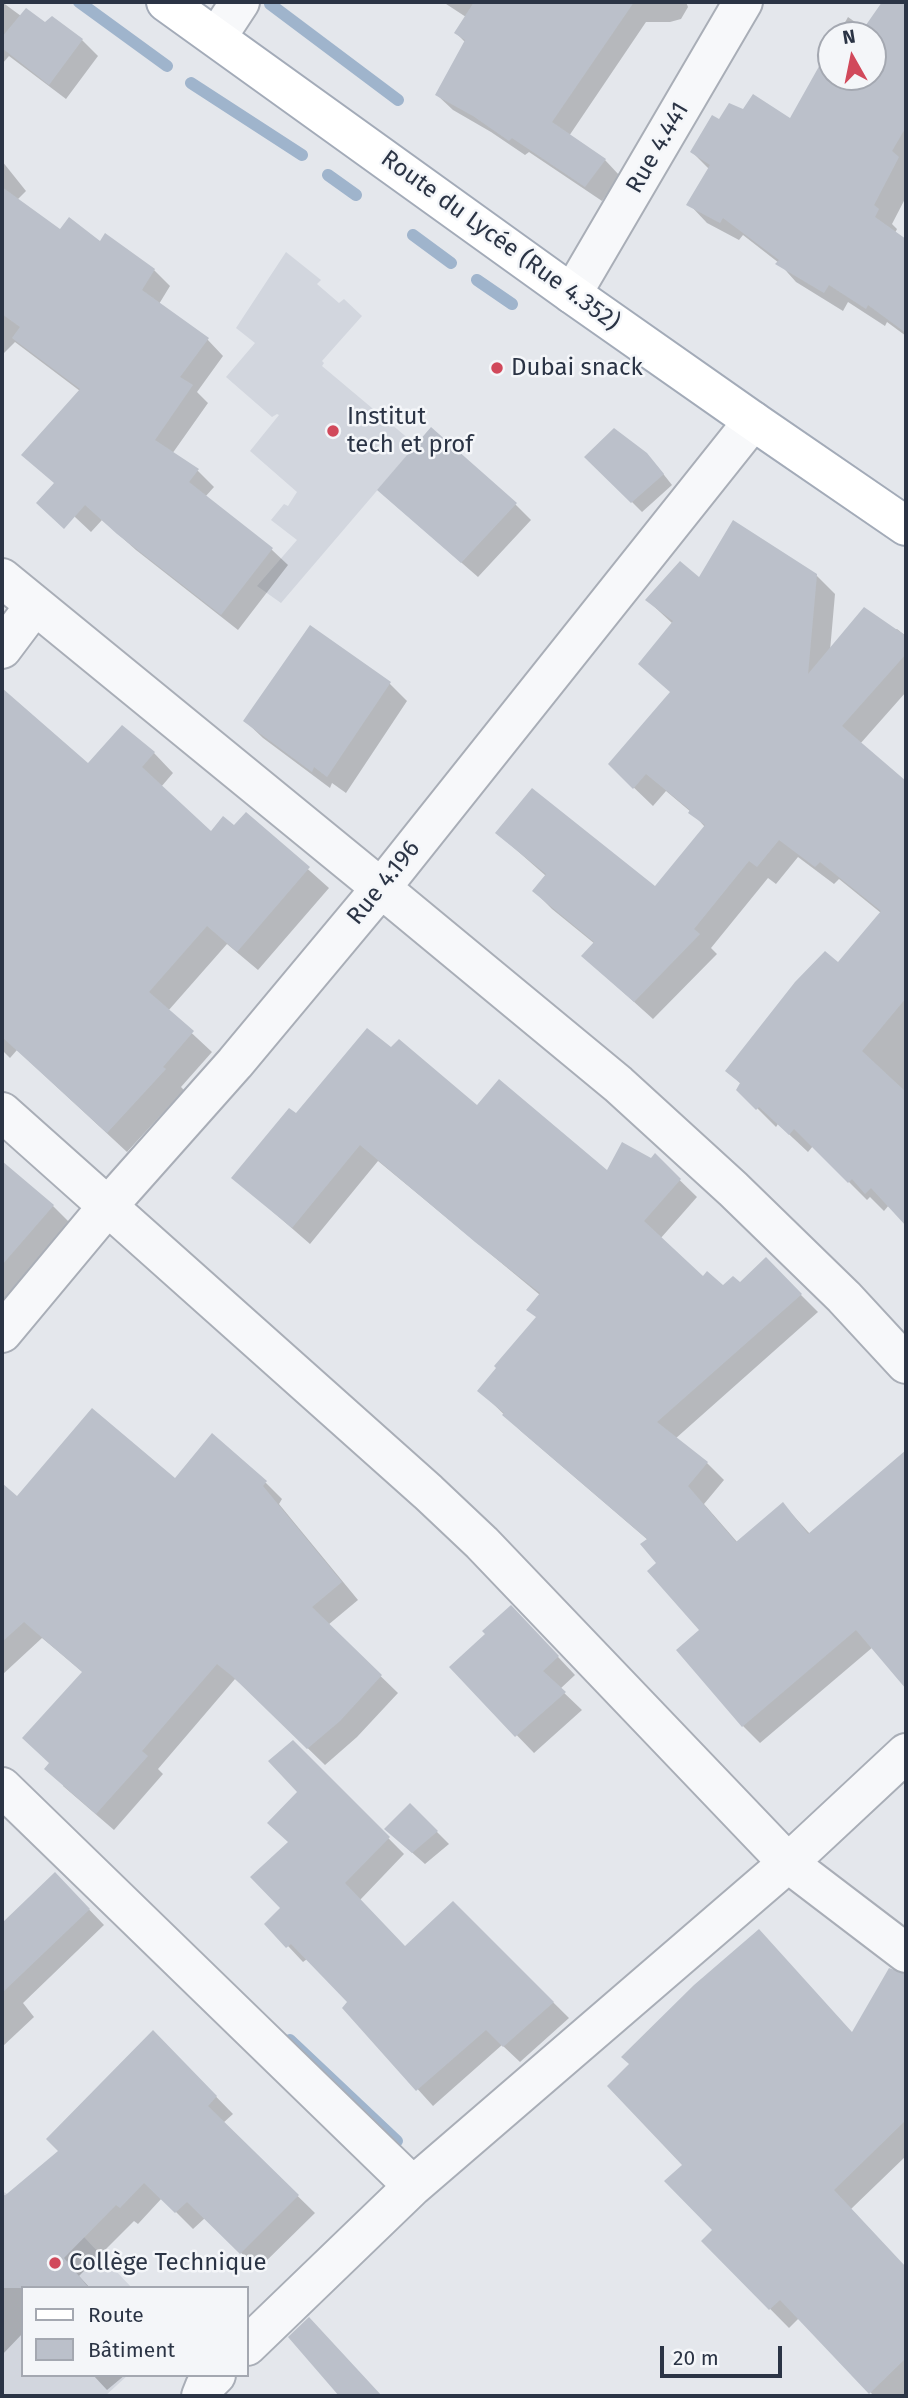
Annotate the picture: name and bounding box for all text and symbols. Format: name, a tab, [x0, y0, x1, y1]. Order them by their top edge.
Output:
north arrow	[817, 21, 887, 91]
text: N	[841, 24, 857, 49]
street label: Rue 4.441	[620, 97, 696, 199]
street label: Route du Lycée (Rue 4.352)	[375, 145, 625, 337]
place label: Dubai snack	[511, 354, 643, 382]
marker: Dubai snack	[489, 360, 505, 376]
place label: Institut tech et prof	[347, 403, 473, 459]
marker: Institut tech et prof	[325, 423, 341, 439]
street label: Rue 4.196	[341, 835, 427, 931]
place label: Collège Technique	[69, 2249, 266, 2277]
marker: Collège Technique	[47, 2255, 63, 2271]
legend	[21, 2286, 248, 2377]
text: Route	[88, 2302, 144, 2328]
scale bar	[663, 2332, 786, 2376]
text: Bâtiment	[88, 2337, 175, 2363]
text: 20 m	[673, 2345, 719, 2371]

